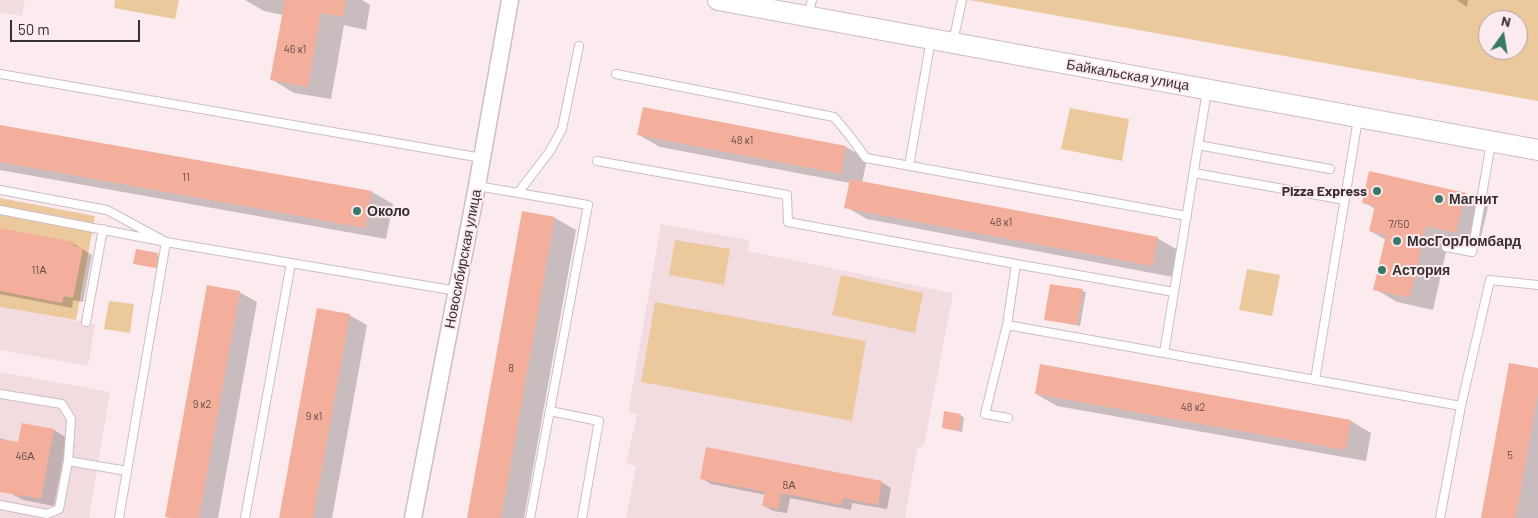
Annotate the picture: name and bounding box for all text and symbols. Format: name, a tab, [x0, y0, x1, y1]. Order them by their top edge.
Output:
scale bar	[12, 10, 142, 42]
north arrow	[1478, 10, 1528, 60]
text: N	[1500, 12, 1513, 30]
text: 50 m	[18, 20, 50, 38]
house number: 46 к1	[284, 42, 306, 56]
street label: Байкальская улица	[1065, 56, 1191, 94]
house number: 48 к1	[731, 133, 753, 147]
house number: 11	[182, 170, 190, 184]
place label: Pizza Express	[1282, 183, 1367, 199]
marker: Pizza Express	[1371, 185, 1383, 197]
street label: Новосибирская улица	[441, 188, 485, 330]
place label: Магнит	[1449, 191, 1498, 207]
marker: Магнит	[1433, 193, 1445, 205]
place label: Около	[367, 203, 410, 219]
marker: Около	[351, 205, 363, 217]
house number: 48 к1	[990, 215, 1012, 229]
house number: 7/50	[1389, 217, 1409, 231]
place label: МосГорЛомбард	[1407, 233, 1521, 249]
marker: МосГорЛомбард	[1391, 235, 1403, 247]
place label: Астория	[1392, 262, 1450, 278]
house number: 11А	[31, 263, 47, 277]
marker: Астория	[1376, 264, 1388, 276]
house number: 8	[508, 361, 514, 375]
house number: 9 к2	[193, 397, 211, 411]
house number: 48 к2	[1181, 400, 1205, 414]
house number: 9 к1	[306, 409, 322, 423]
house number: 5	[1507, 448, 1513, 462]
house number: 46А	[15, 449, 35, 463]
house number: 8А	[782, 478, 796, 492]

